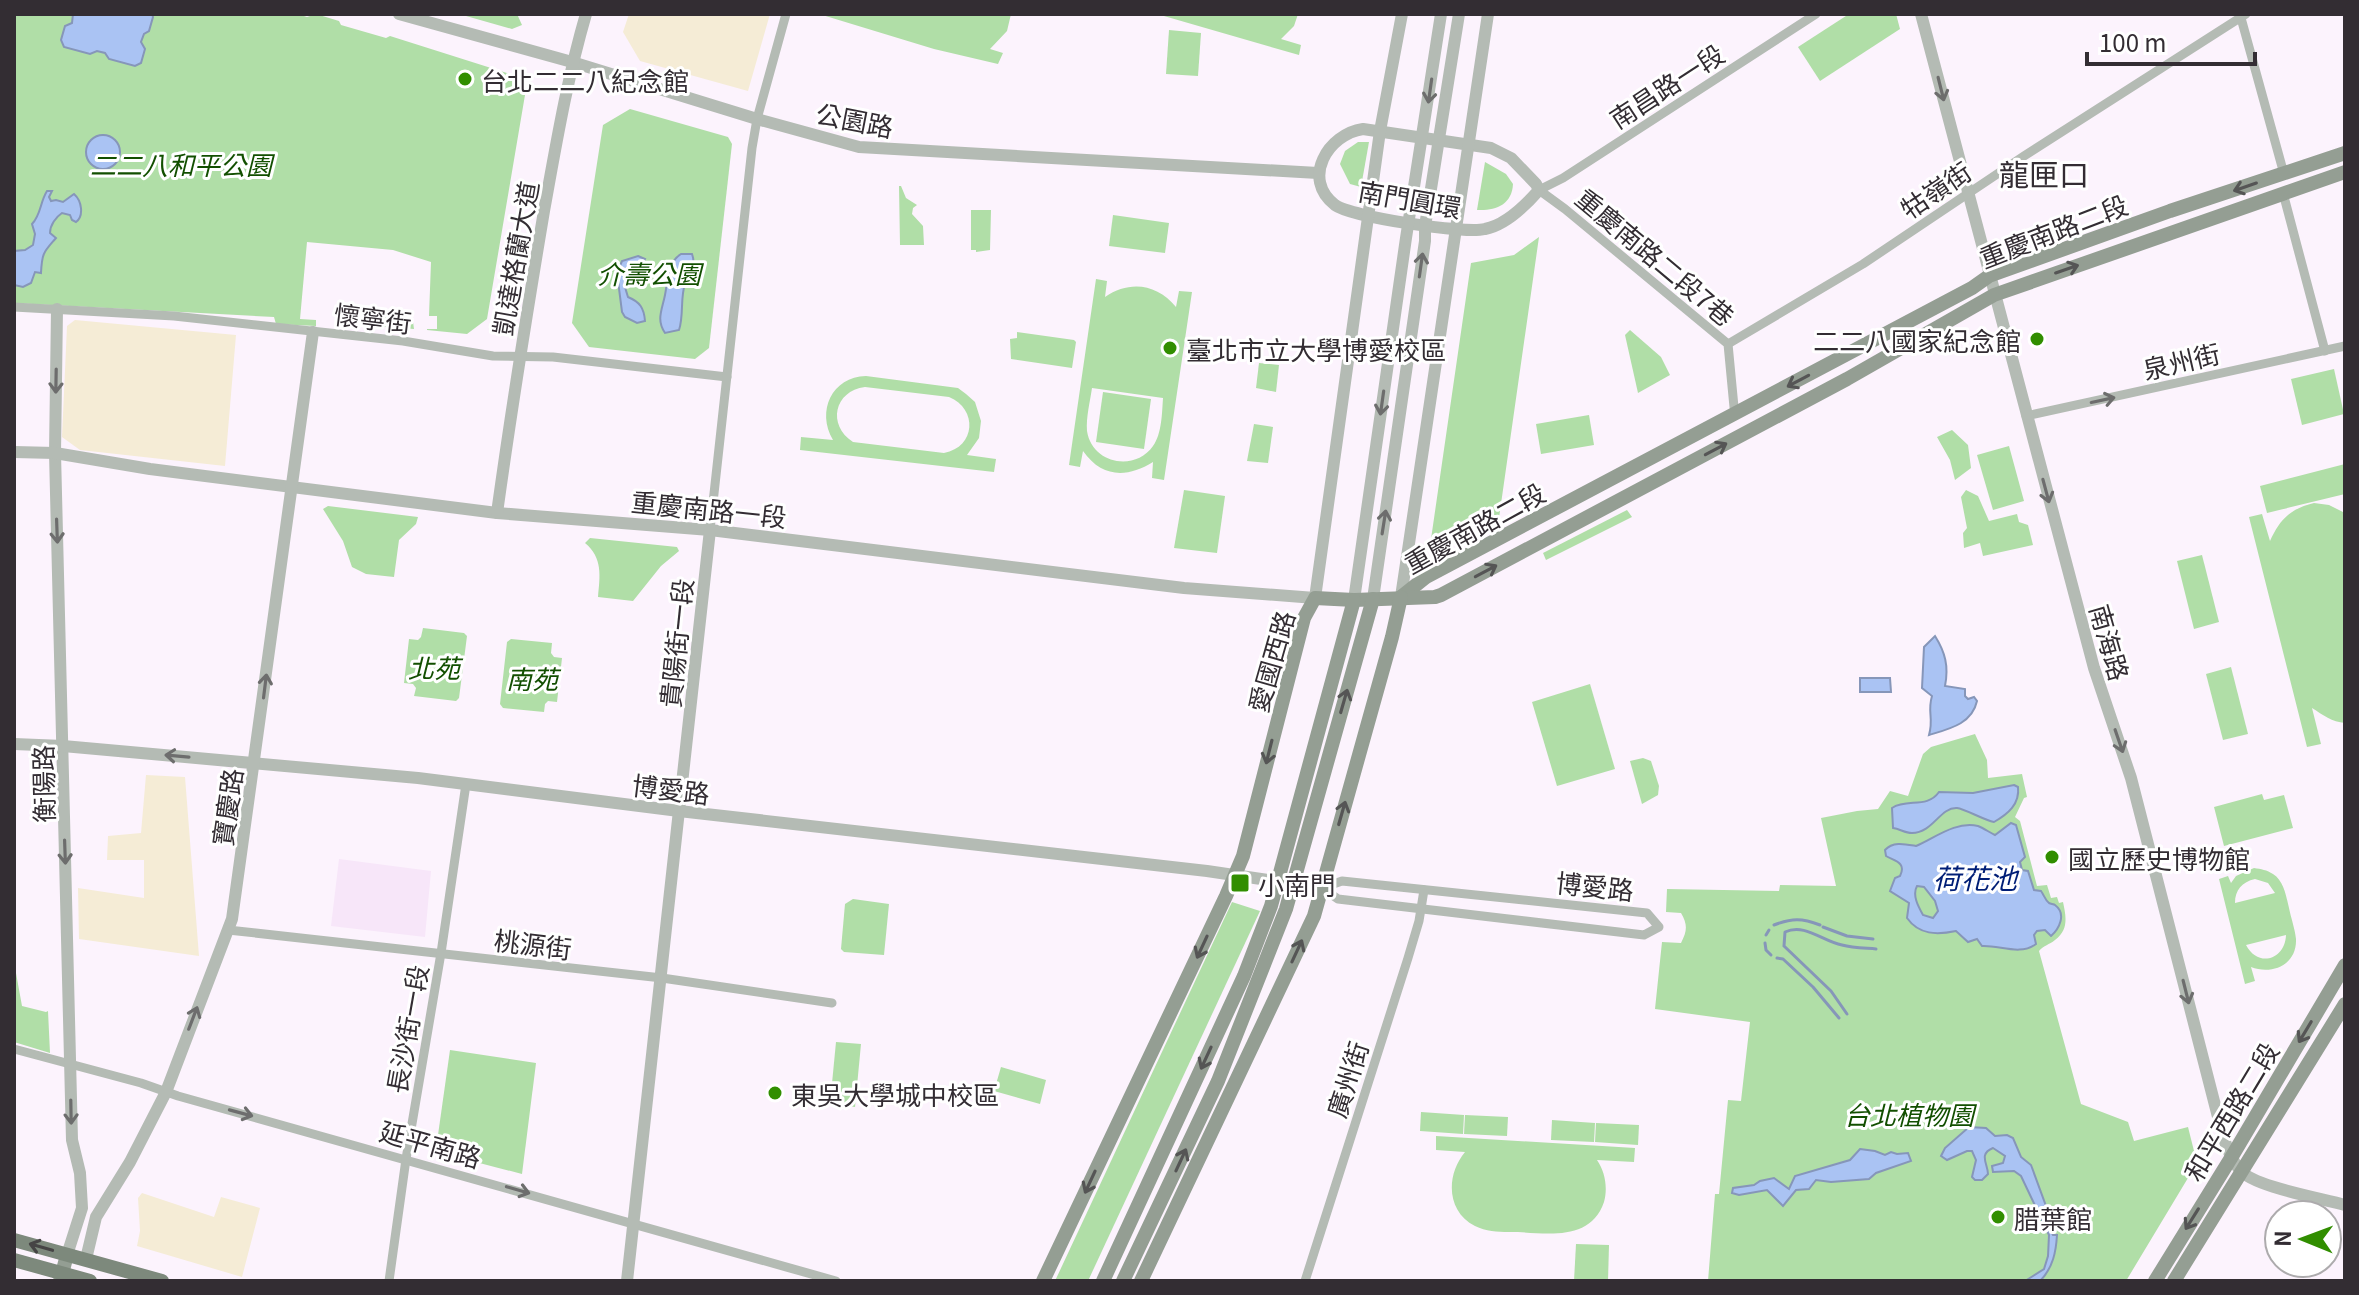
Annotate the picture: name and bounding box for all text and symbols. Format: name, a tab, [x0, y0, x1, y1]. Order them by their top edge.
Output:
scale bar	[2087, 16, 2255, 66]
text: 100 m	[2099, 24, 2167, 59]
street label: 南昌路一段	[1601, 34, 1731, 136]
place label: 台北二二八紀念館	[481, 61, 689, 98]
marker: 台北二二八紀念館	[456, 70, 474, 88]
one-way arrow	[1935, 76, 1950, 102]
one-way arrow	[1422, 78, 1437, 103]
street label: 公園路	[813, 93, 897, 145]
park label: 二二八和平公園	[90, 145, 276, 182]
district label: 龍匣口	[1999, 151, 2089, 195]
street label: 牯嶺街	[1892, 152, 1978, 226]
street label: 南門圓環	[1356, 171, 1464, 225]
street label: 凱達格蘭大道	[482, 178, 546, 338]
street label: 重慶南路二段7巷	[1569, 179, 1743, 333]
one-way arrow	[2232, 181, 2257, 196]
street label: 重慶南路二段	[1974, 185, 2132, 275]
one-way arrow	[1414, 252, 1429, 278]
park label: 介壽公園	[597, 254, 705, 291]
one-way arrow	[2054, 260, 2079, 275]
street label: 懷寧街	[332, 294, 414, 340]
place label: 二二八國家紀念館	[1813, 321, 2021, 358]
place label: 臺北市立大學博愛校區	[1186, 330, 1446, 367]
marker: 二二八國家紀念館	[2028, 330, 2046, 348]
street label: 泉州街	[2139, 333, 2223, 387]
marker: 臺北市立大學博愛校區	[1161, 339, 1179, 357]
one-way arrow	[48, 367, 64, 394]
one-way arrow	[1787, 374, 1810, 390]
one-way arrow	[1375, 390, 1390, 416]
one-way arrow	[2090, 392, 2115, 407]
one-way arrow	[1704, 441, 1727, 457]
street label: 重慶南路二段	[1397, 473, 1551, 581]
one-way arrow	[2040, 478, 2055, 504]
street label: 重慶南路一段	[629, 481, 789, 535]
one-way arrow	[1377, 510, 1392, 535]
one-way arrow	[49, 517, 65, 544]
one-way arrow	[1474, 562, 1498, 578]
street label: 貴陽街一段	[650, 576, 700, 710]
street label: 南海路	[2082, 599, 2140, 685]
street label: 愛國西路	[1238, 606, 1302, 716]
park label: 北苑	[408, 648, 464, 685]
park label: 南苑	[506, 659, 562, 696]
one-way arrow	[258, 674, 273, 699]
one-way arrow	[1337, 689, 1352, 715]
one-way arrow	[2112, 728, 2127, 753]
one-way arrow	[1261, 739, 1276, 765]
street label: 衡陽路	[23, 745, 61, 823]
one-way arrow	[164, 749, 191, 764]
street label: 博愛路	[630, 765, 712, 811]
street label: 寶慶路	[202, 766, 250, 848]
one-way arrow	[1335, 801, 1350, 827]
one-way arrow	[58, 838, 73, 865]
place label: 國立歷史博物館	[2068, 839, 2250, 876]
marker: 國立歷史博物館	[2043, 848, 2061, 866]
water label: 荷花池	[1933, 857, 2020, 897]
street label: 博愛路	[1554, 863, 1636, 907]
place label: 小南門	[1258, 865, 1336, 902]
marker: 小南門	[1229, 872, 1251, 894]
street label: 桃源街	[492, 920, 574, 966]
one-way arrow	[1194, 935, 1209, 959]
one-way arrow	[1290, 939, 1305, 963]
street label: 長沙街一段	[376, 962, 436, 1096]
one-way arrow	[2179, 979, 2194, 1004]
one-way arrow	[187, 1007, 201, 1031]
one-way arrow	[2297, 1020, 2313, 1043]
street label: 和平西路二段	[2174, 1035, 2286, 1187]
street label: 廣州街	[1316, 1036, 1376, 1122]
one-way arrow	[1198, 1046, 1213, 1070]
place label: 東吳大學城中校區	[791, 1075, 999, 1112]
marker: 東吳大學城中校區	[766, 1084, 784, 1102]
park label: 台北植物園	[1844, 1095, 1978, 1132]
one-way arrow	[64, 1098, 79, 1125]
one-way arrow	[227, 1107, 253, 1122]
street label: 延平南路	[376, 1111, 486, 1175]
one-way arrow	[1174, 1148, 1189, 1172]
one-way arrow	[1082, 1170, 1097, 1194]
one-way arrow	[505, 1183, 531, 1198]
place label: 腊葉館	[2014, 1199, 2092, 1236]
north arrow	[2263, 1199, 2343, 1279]
one-way arrow	[2184, 1207, 2200, 1230]
marker: 腊葉館	[1989, 1208, 2007, 1226]
text: N	[2265, 1230, 2297, 1247]
one-way arrow	[28, 1239, 54, 1254]

